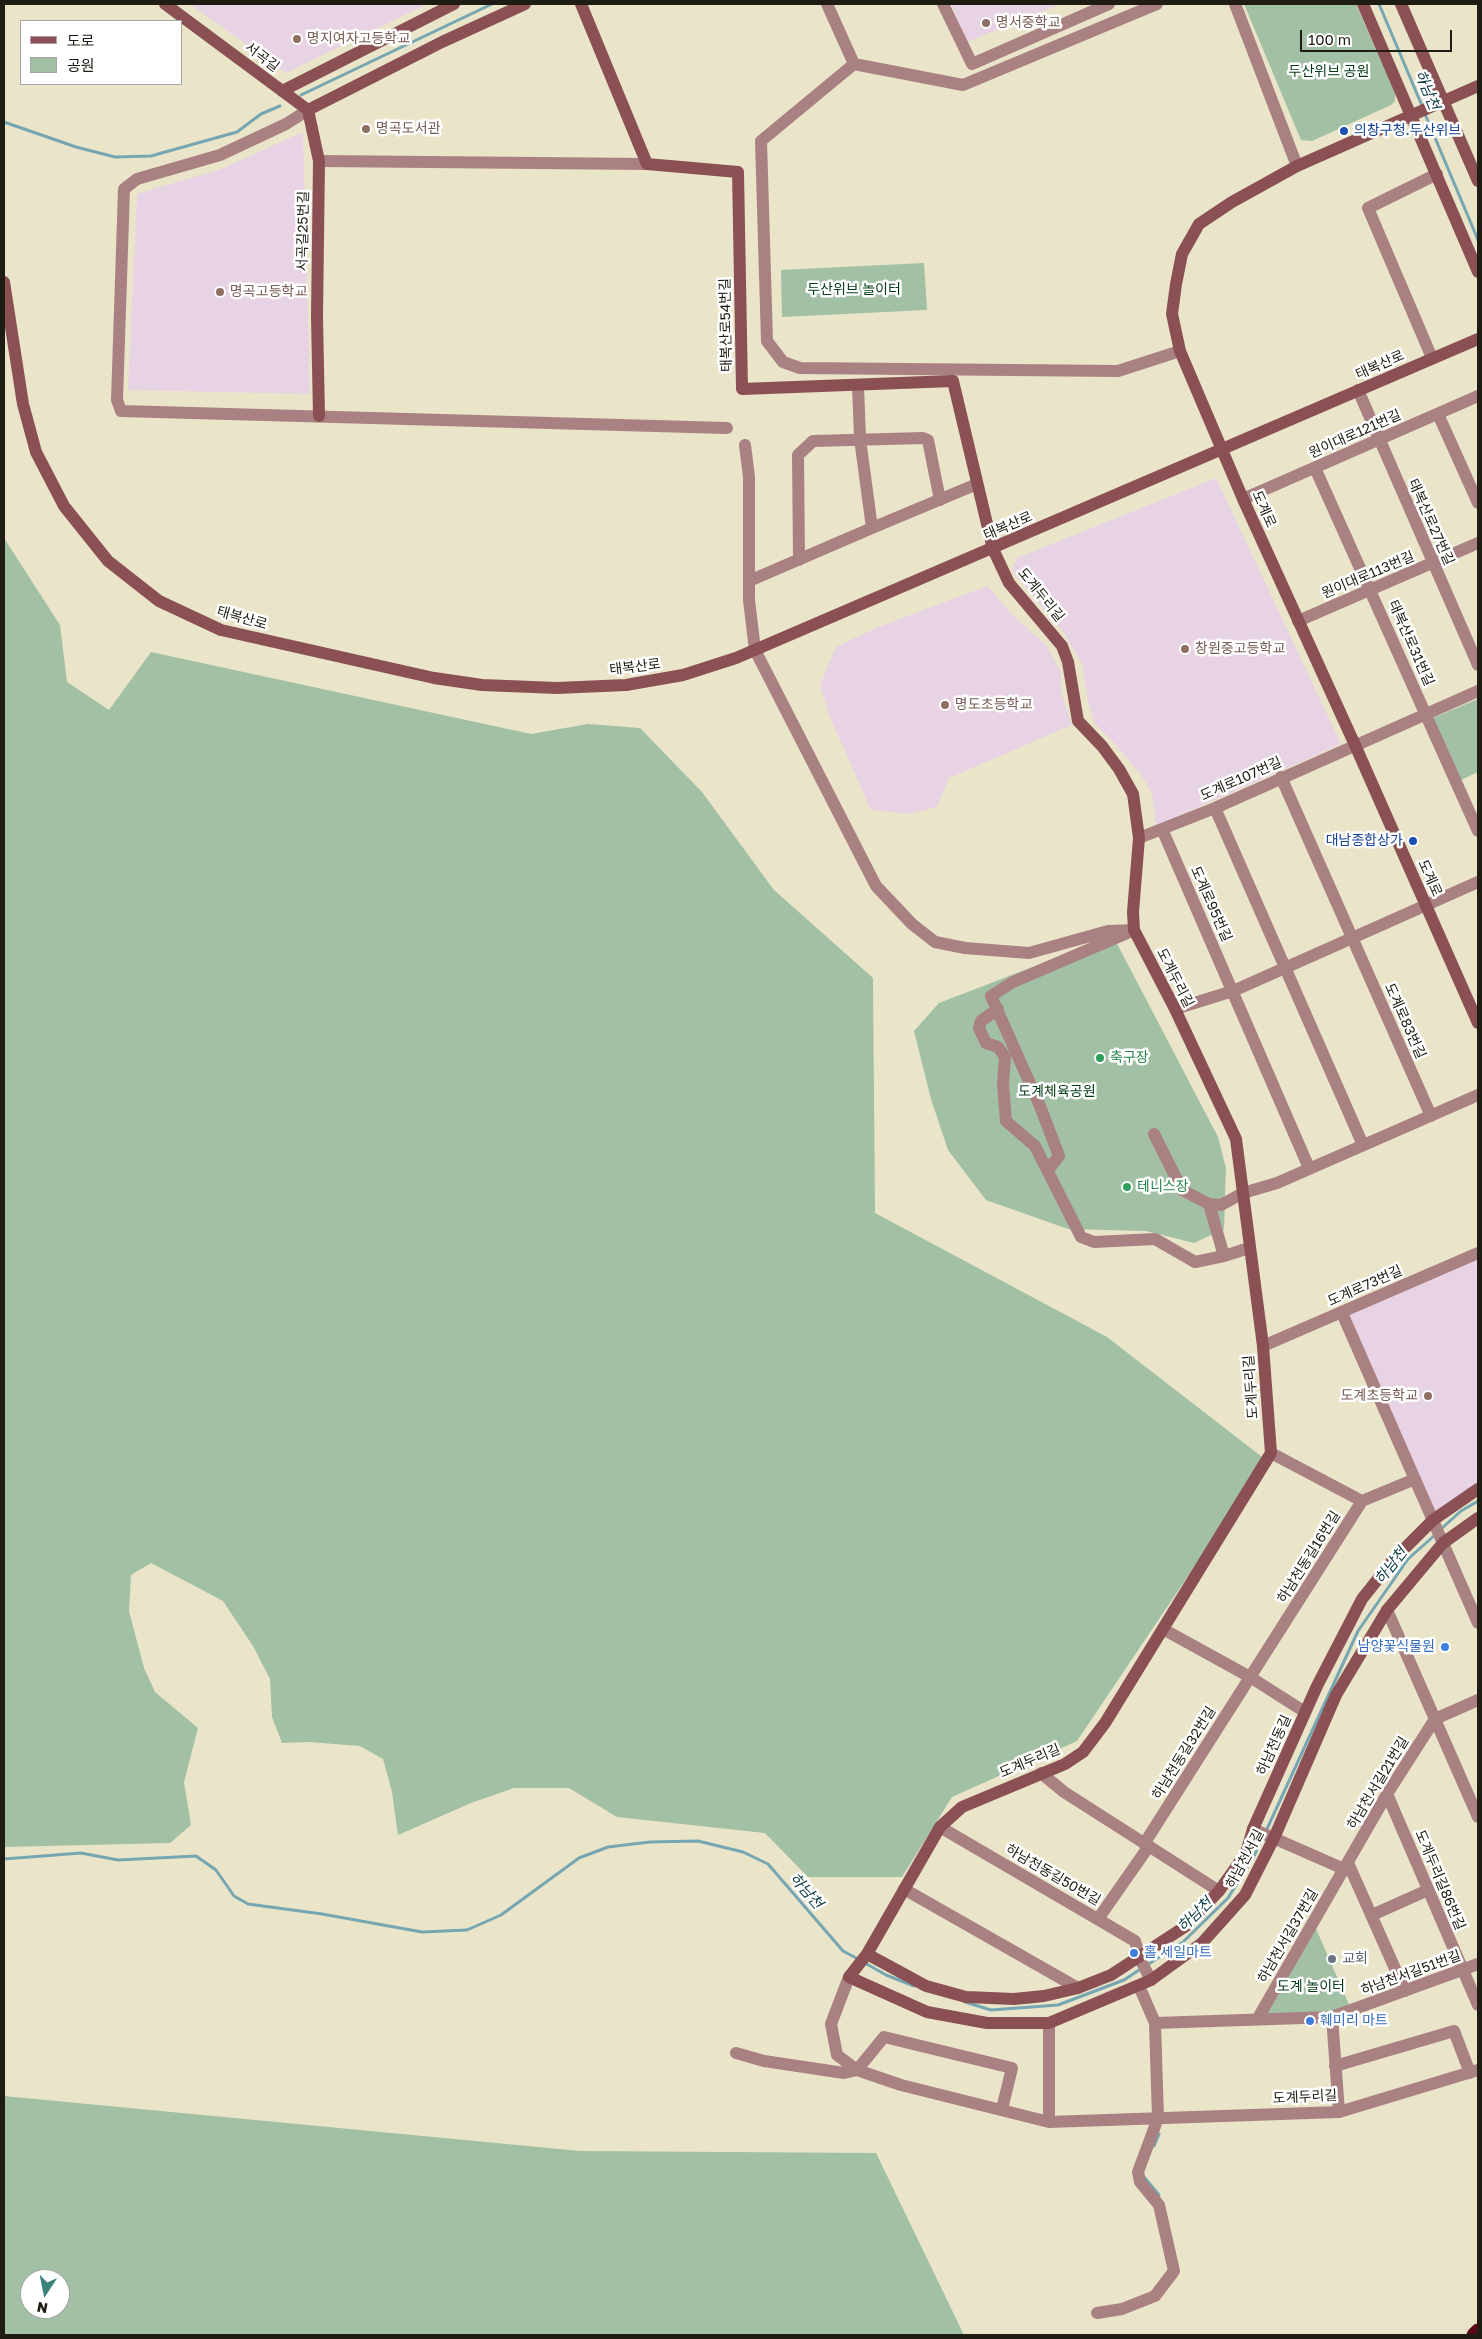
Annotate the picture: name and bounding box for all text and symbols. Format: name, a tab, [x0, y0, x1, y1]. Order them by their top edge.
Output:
place label: 명서중학교	[996, 15, 1060, 31]
marker: 명서중학교	[980, 17, 992, 29]
legend	[20, 20, 182, 85]
scale bar	[1302, 20, 1454, 52]
text: 100 m	[1308, 30, 1351, 48]
text: 도로	[67, 31, 95, 49]
place label: 명지여자고등학교	[307, 31, 410, 47]
marker: 명지여자고등학교	[291, 33, 303, 45]
street label: 서곡길	[242, 39, 282, 75]
text: 공원	[67, 56, 95, 74]
park label: 두산위브 공원	[1289, 64, 1369, 80]
water label: 하남천	[1411, 67, 1443, 113]
place label: 명곡도서관	[376, 121, 440, 137]
marker: 명곡도서관	[360, 123, 372, 135]
place label: 의창구청.두산위브	[1354, 123, 1461, 139]
marker: 의창구청.두산위브	[1338, 125, 1350, 137]
street label: 서곡길25번길	[294, 191, 312, 271]
street label: 태복산로54번길	[717, 278, 735, 372]
park label: 두산위브 놀이터	[807, 282, 901, 298]
place label: 명곡고등학교	[230, 284, 307, 300]
marker: 명곡고등학교	[214, 286, 226, 298]
street label: 태복산로	[1353, 347, 1407, 383]
street label: 원이대로121번길	[1306, 406, 1404, 462]
street label: 태복산로27번길	[1404, 476, 1458, 568]
street label: 도계로	[1248, 488, 1280, 530]
street label: 태복산로	[981, 508, 1035, 544]
street label: 원이대로113번길	[1319, 548, 1417, 602]
street label: 도계두리길	[1014, 565, 1068, 625]
street label: 태복산로31번길	[1385, 597, 1437, 689]
street label: 태복산로	[215, 603, 269, 633]
place label: 창원중고등학교	[1195, 641, 1285, 657]
marker: 창원중고등학교	[1179, 643, 1191, 655]
street label: 태복산로	[608, 656, 662, 678]
place label: 명도초등학교	[955, 697, 1032, 713]
marker: 명도초등학교	[939, 699, 951, 711]
street label: 도계로107번길	[1198, 754, 1284, 804]
place label: 대남종합상가	[1326, 833, 1403, 849]
marker: 대남종합상가	[1407, 835, 1419, 847]
street label: 도계로	[1414, 857, 1446, 899]
street label: 도계로95번길	[1187, 864, 1235, 944]
street label: 도계두리길	[1153, 945, 1197, 1011]
street label: 도계로83번길	[1381, 981, 1429, 1061]
place label: 축구장	[1110, 1050, 1149, 1066]
marker: 축구장	[1094, 1052, 1106, 1064]
park label: 도계체육공원	[1018, 1084, 1096, 1100]
place label: 테니스장	[1137, 1179, 1189, 1195]
marker: 테니스장	[1121, 1181, 1133, 1193]
street label: 도계로73번길	[1325, 1262, 1405, 1310]
street label: 도계두리길	[1240, 1354, 1262, 1420]
place label: 도계초등학교	[1341, 1388, 1418, 1404]
marker: 도계초등학교	[1422, 1390, 1434, 1402]
street label: 하남천동길16번길	[1274, 1508, 1344, 1606]
water label: 하남천	[1371, 1544, 1411, 1588]
place label: 남양꽃식물원	[1358, 1639, 1435, 1655]
marker: 남양꽃식물원	[1439, 1641, 1451, 1653]
street label: 하남천동길32번길	[1149, 1703, 1219, 1803]
street label: 하남천동길	[1253, 1712, 1295, 1778]
street label: 하남천서길21번길	[1344, 1734, 1412, 1832]
street label: 도계두리길	[997, 1741, 1063, 1781]
street label: 하남천서길	[1222, 1827, 1268, 1891]
street label: 도계두리길86번길	[1411, 1827, 1469, 1933]
street label: 하남천동길50번길	[1002, 1841, 1104, 1909]
water label: 하남천	[786, 1869, 826, 1913]
street label: 하남천서길37번길	[1254, 1886, 1322, 1986]
water label: 하남천	[1174, 1894, 1216, 1936]
place label: 홀 세일마트	[1144, 1945, 1212, 1961]
marker: 홀 세일마트	[1128, 1947, 1140, 1959]
street label: 하남천서길51번길	[1359, 1947, 1463, 1999]
place label: 교회	[1342, 1951, 1368, 1967]
marker: 교회	[1326, 1953, 1338, 1965]
park label: 도계 놀이터	[1277, 1979, 1345, 1995]
place label: 훼미리 마트	[1320, 2013, 1388, 2029]
marker: 훼미리 마트	[1304, 2015, 1316, 2027]
street label: 도계두리길	[1272, 2087, 1338, 2107]
north arrow	[20, 2269, 70, 2319]
text: N	[35, 2299, 49, 2318]

